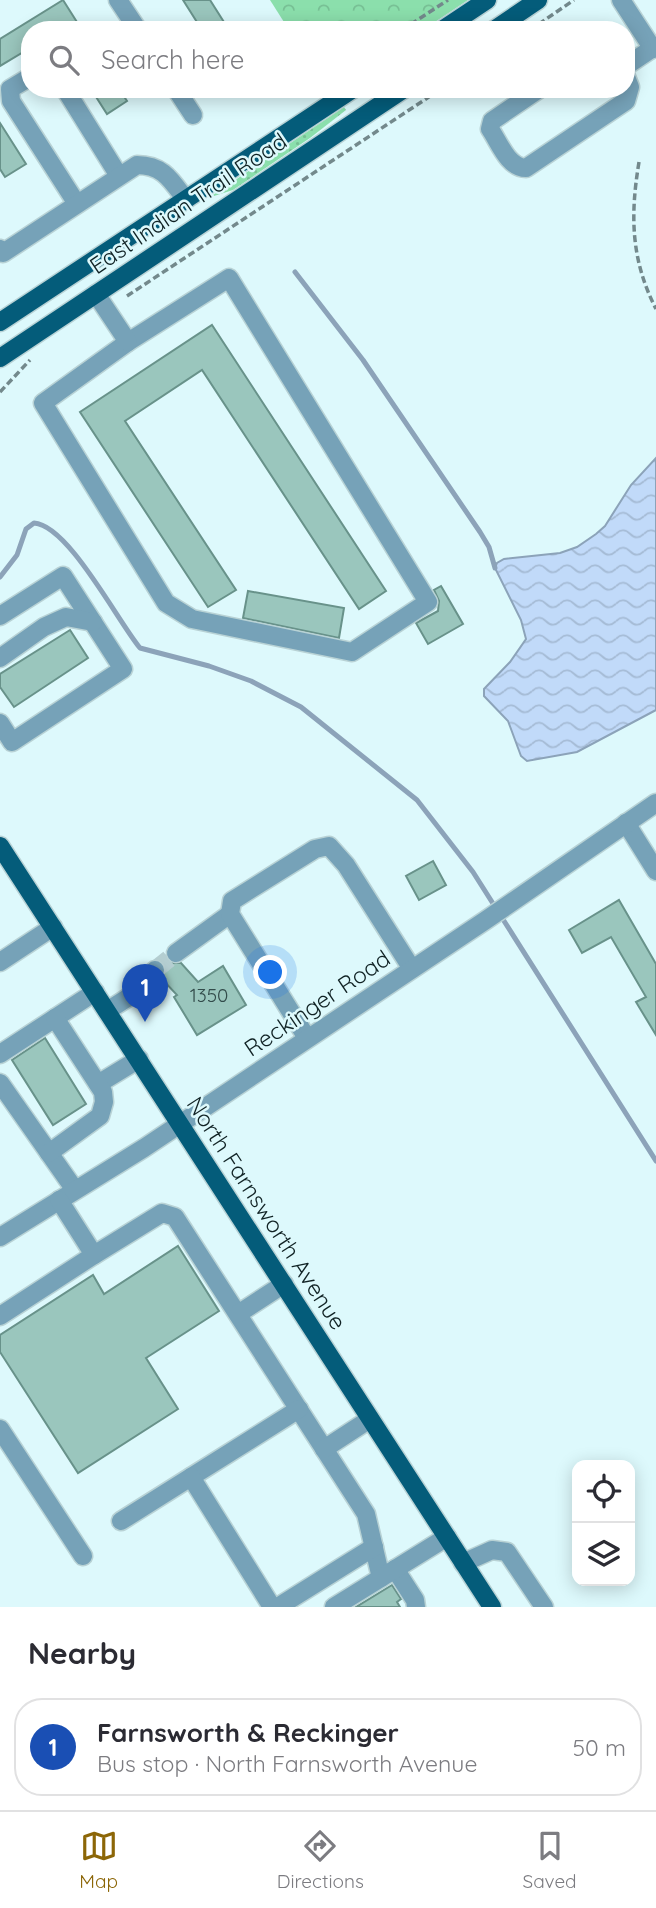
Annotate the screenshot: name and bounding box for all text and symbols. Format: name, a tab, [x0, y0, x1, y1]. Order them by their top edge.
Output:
search box	[21, 21, 635, 98]
icon: search	[45, 41, 83, 79]
text: Search here	[101, 43, 245, 76]
street label: East Indian Trail Road	[84, 126, 292, 280]
street label: Reckinger Road	[239, 943, 395, 1063]
your location	[253, 955, 287, 989]
pin: 1	[122, 964, 168, 1022]
house number: 1350	[190, 983, 228, 1007]
street label: North Farnsworth Avenue	[181, 1091, 353, 1335]
map controls	[572, 1460, 635, 1586]
button: locate	[572, 1460, 635, 1523]
button: layers	[572, 1523, 635, 1586]
text: Nearby	[28, 1634, 136, 1672]
text: Farnsworth & Reckinger	[97, 1716, 399, 1749]
text: 1	[49, 1733, 57, 1762]
text: 50 m	[573, 1733, 626, 1762]
text: Bus stop · North Farnsworth Avenue	[97, 1749, 477, 1778]
tab: Map	[79, 1827, 118, 1893]
tab: Directions	[277, 1827, 364, 1893]
tab: Saved	[522, 1827, 577, 1893]

